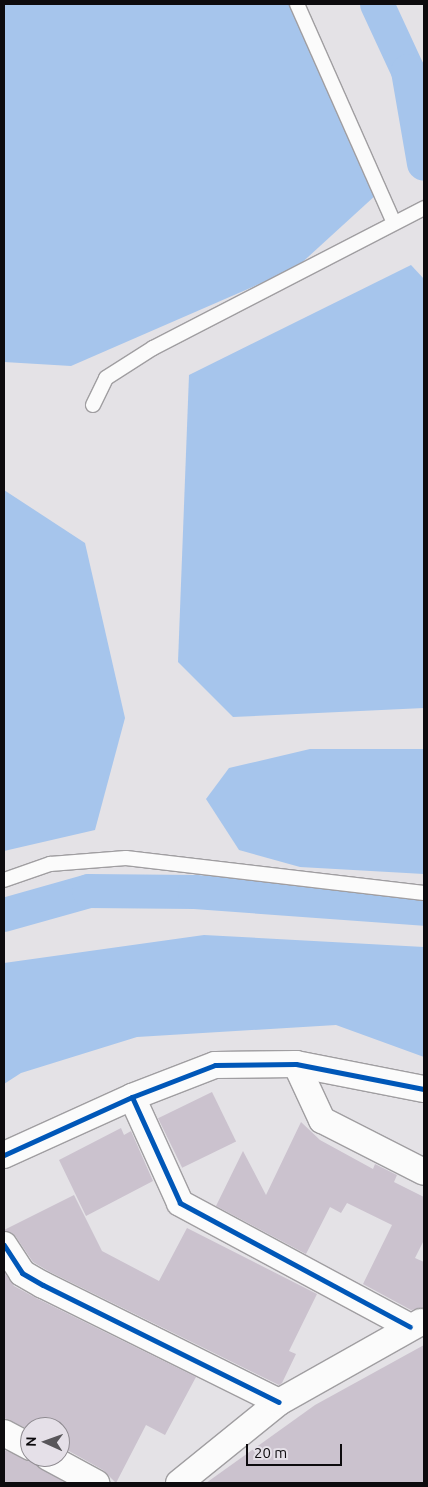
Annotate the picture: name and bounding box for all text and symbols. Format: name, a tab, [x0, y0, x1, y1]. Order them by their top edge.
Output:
north arrow	[20, 1417, 70, 1467]
scale bar	[248, 1434, 344, 1466]
text: N	[23, 1436, 39, 1447]
text: 20 m	[254, 1444, 287, 1461]

